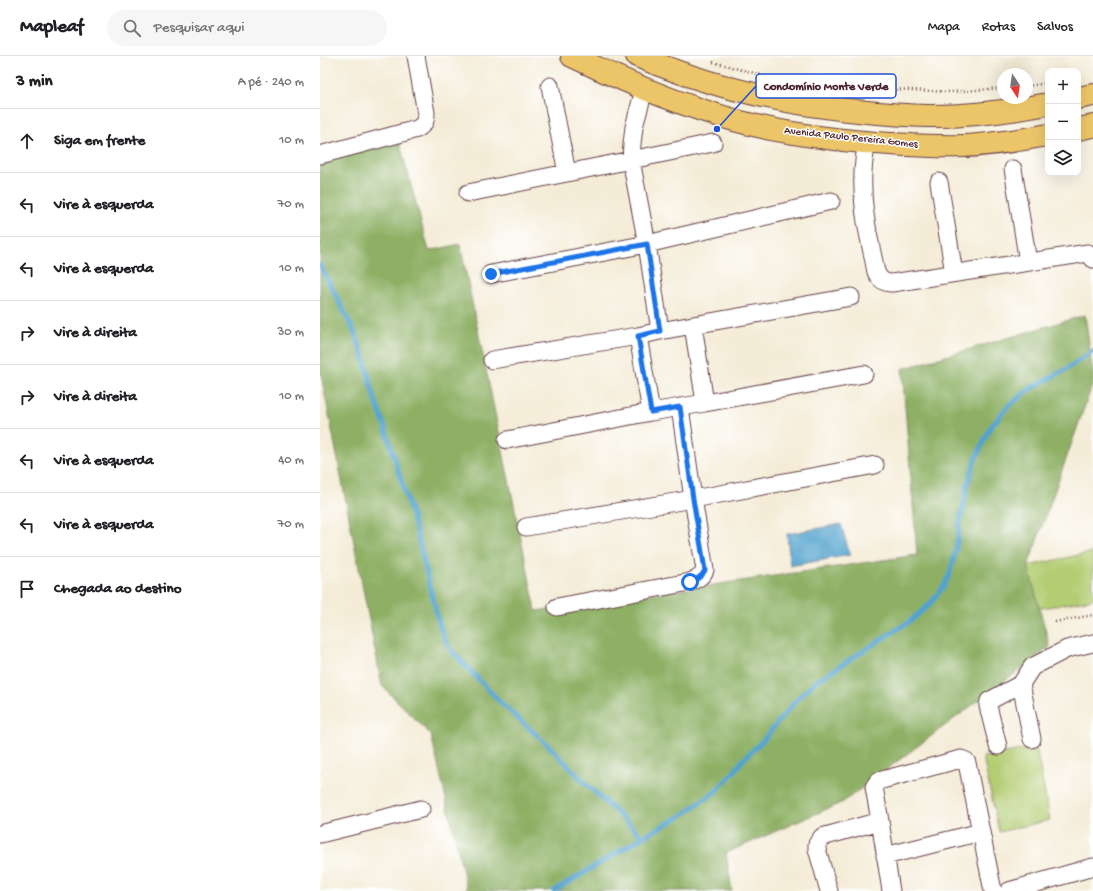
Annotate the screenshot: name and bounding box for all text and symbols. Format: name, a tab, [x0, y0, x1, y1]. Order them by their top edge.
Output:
search box	[107, 10, 387, 46]
text: Mapleaf	[20, 16, 83, 39]
icon: search	[121, 17, 143, 39]
text: Pesquisar aqui	[153, 19, 245, 37]
text: Mapa	[928, 19, 960, 36]
text: Rotas	[982, 19, 1015, 36]
text: Salvos	[1037, 19, 1073, 36]
north arrow	[997, 68, 1033, 104]
map controls	[1045, 68, 1081, 176]
button: +	[1045, 68, 1081, 104]
text: 3 min	[16, 72, 53, 92]
callout: Condomínio Monte Verde	[756, 74, 896, 98]
text: A pé · 240 m	[238, 75, 304, 90]
text: Condomínio Monte Verde	[763, 81, 889, 95]
button: −	[1045, 104, 1081, 140]
street label: Avenida Paulo Pereira Gomes	[784, 125, 919, 151]
icon: ahead	[16, 130, 38, 152]
text: Siga em frente	[54, 132, 145, 150]
text: 10 m	[279, 133, 304, 148]
button: layers	[1045, 140, 1081, 176]
icon: left	[16, 194, 38, 216]
text: Vire à esquerda	[54, 196, 154, 214]
text: 70 m	[278, 197, 304, 212]
icon: left	[16, 258, 38, 280]
text: Vire à esquerda	[54, 260, 154, 278]
text: 10 m	[279, 261, 304, 276]
route end	[482, 265, 500, 283]
icon: right	[16, 322, 38, 344]
text: Vire à direita	[54, 324, 137, 342]
text: 30 m	[278, 325, 304, 340]
icon: right	[16, 386, 38, 408]
text: Vire à direita	[54, 388, 137, 406]
text: 10 m	[279, 389, 304, 404]
icon: left	[16, 450, 38, 472]
text: Vire à esquerda	[54, 452, 154, 470]
text: 40 m	[278, 453, 304, 468]
icon: left	[16, 514, 38, 536]
text: Vire à esquerda	[54, 516, 154, 534]
text: 70 m	[278, 517, 304, 532]
route start	[681, 573, 699, 591]
icon: arrive	[16, 578, 38, 600]
text: Chegada ao destino	[54, 580, 181, 598]

